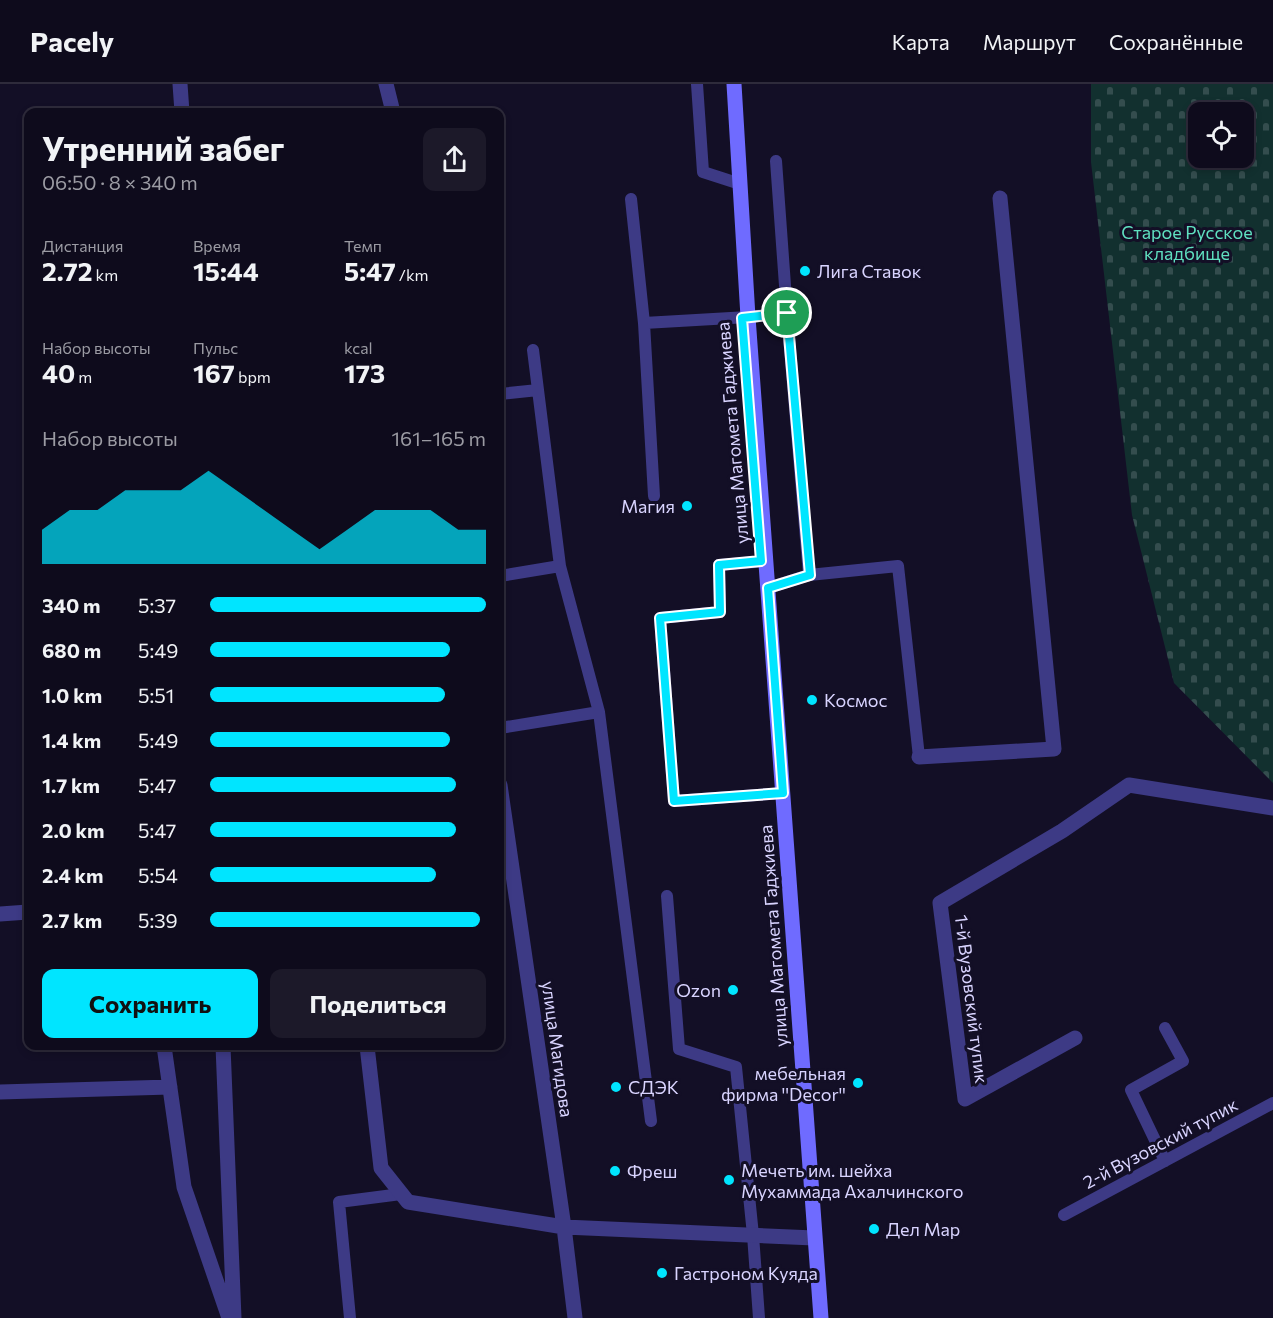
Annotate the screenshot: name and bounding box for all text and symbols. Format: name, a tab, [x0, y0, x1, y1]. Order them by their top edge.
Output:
text: Pacely	[30, 24, 114, 58]
text: Карта	[892, 29, 950, 54]
text: Маршрут	[983, 29, 1076, 54]
text: Сохранённые	[1109, 29, 1243, 54]
map controls	[1188, 102, 1254, 168]
button: locate	[1188, 102, 1254, 168]
text: Утренний забег	[42, 127, 284, 168]
button: share	[423, 128, 486, 191]
text: 06:50 · 8 × 340 m	[42, 170, 198, 194]
park label: Старое Русское кладбище	[1121, 221, 1253, 264]
text: Дистанция	[42, 236, 123, 255]
text: Время	[193, 236, 241, 255]
text: Темп	[344, 236, 382, 255]
text: 2.72	[42, 255, 93, 286]
text: 15:44	[193, 255, 259, 286]
text: 5:47	[344, 255, 396, 286]
place label: Лига Ставок	[817, 260, 922, 282]
marker: Лига Ставок	[798, 264, 812, 278]
text: km	[93, 265, 118, 284]
text: /km	[396, 265, 429, 284]
pin	[761, 287, 812, 338]
icon: arrive	[770, 296, 803, 329]
street label: улица Магомета Гаджиева	[711, 321, 753, 545]
text: Набор высоты	[42, 338, 151, 357]
text: Пульс	[193, 338, 238, 357]
text: kcal	[344, 338, 373, 357]
text: 40	[42, 357, 75, 388]
text: 167	[193, 357, 235, 388]
text: 173	[344, 357, 385, 388]
text: m	[75, 367, 92, 386]
text: bpm	[235, 367, 271, 386]
text: Набор высоты	[42, 426, 178, 450]
text: 161–165 m	[392, 426, 486, 450]
place label: Магия	[621, 495, 675, 517]
marker: Магия	[680, 499, 694, 513]
text: 340 m	[42, 593, 100, 617]
text: 5:37	[138, 593, 176, 617]
text: 680 m	[42, 638, 101, 662]
text: 5:49	[138, 638, 178, 662]
text: 1.0 km	[42, 683, 102, 707]
text: 5:51	[138, 683, 174, 707]
place label: Космос	[824, 689, 888, 711]
marker: Космос	[805, 693, 819, 707]
text: 1.4 km	[42, 728, 101, 752]
text: 5:49	[138, 728, 178, 752]
text: 1.7 km	[42, 773, 100, 797]
text: 5:47	[138, 773, 176, 797]
text: 2.0 km	[42, 818, 104, 842]
text: 5:47	[138, 818, 176, 842]
street label: улица Магомета Гаджиева	[754, 824, 792, 1048]
text: 2.4 km	[42, 863, 104, 887]
text: 5:54	[138, 863, 178, 887]
text: 2.7 km	[42, 908, 102, 932]
text: 5:39	[138, 908, 178, 932]
street label: 1-й Вузовский тупик	[951, 914, 993, 1085]
button: Сохранить	[42, 969, 258, 1038]
button: Поделиться	[270, 969, 486, 1038]
street label: улица Магидова	[538, 979, 578, 1119]
place label: Ozon	[676, 979, 721, 1001]
marker: Ozon	[726, 983, 740, 997]
place label: мебельная фирма ''Decor''	[721, 1062, 846, 1105]
place label: СДЭК	[628, 1076, 679, 1098]
marker: мебельная фирма ''Decor''	[851, 1076, 865, 1090]
marker: СДЭК	[609, 1080, 623, 1094]
street label: 2-й Вузовский тупик	[1079, 1093, 1241, 1193]
place label: Мечеть им. шейха Мухаммада Ахалчинского	[741, 1159, 963, 1202]
place label: Фреш	[627, 1160, 677, 1182]
marker: Фреш	[608, 1164, 622, 1178]
marker: Мечеть им. шейха Мухаммада Ахалчинского	[722, 1173, 736, 1187]
place label: Дел Мар	[886, 1218, 960, 1240]
marker: Дел Мар	[867, 1222, 881, 1236]
place label: Гастроном Куяда	[674, 1262, 818, 1284]
marker: Гастроном Куяда	[655, 1266, 669, 1280]

